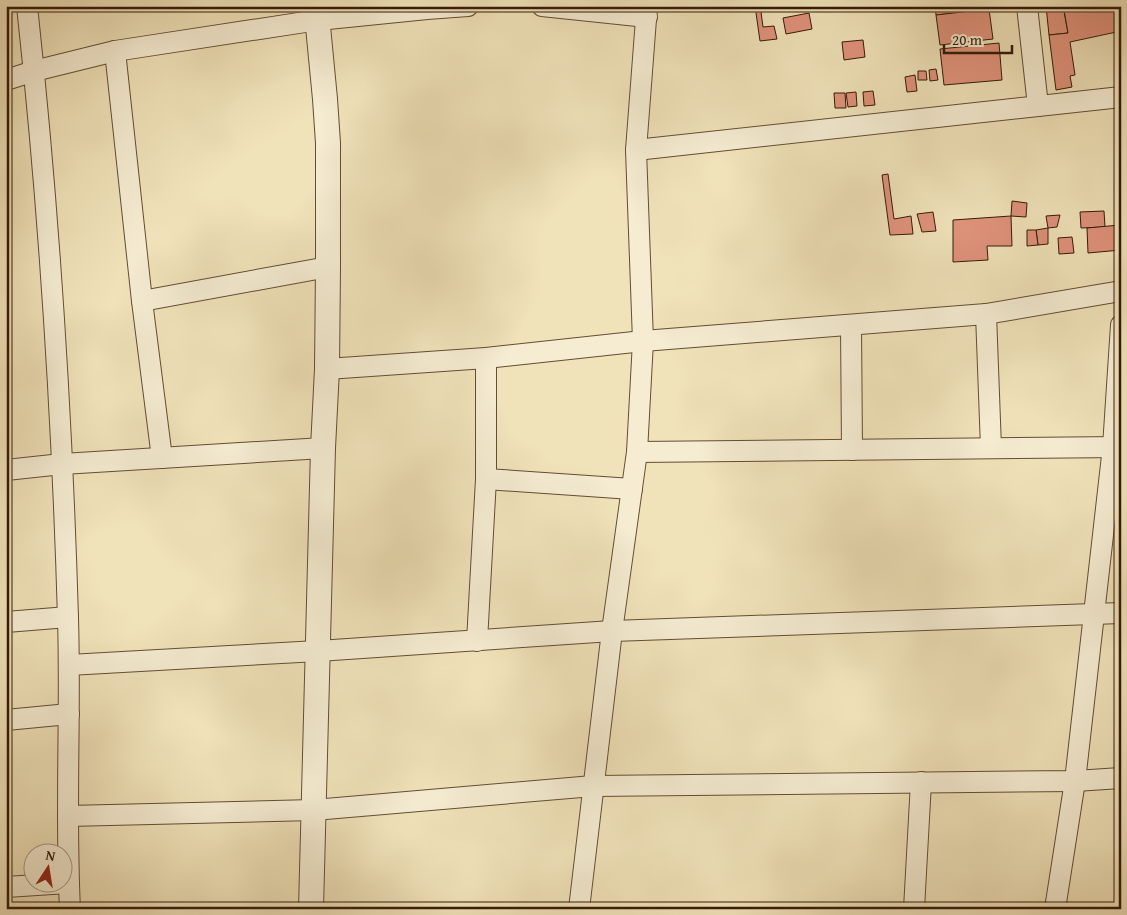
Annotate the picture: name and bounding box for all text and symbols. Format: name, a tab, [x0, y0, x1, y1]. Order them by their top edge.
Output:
scale bar	[944, 22, 1012, 54]
text: 20 m	[952, 29, 983, 50]
north arrow	[22, 842, 72, 892]
text: N	[44, 845, 58, 866]

